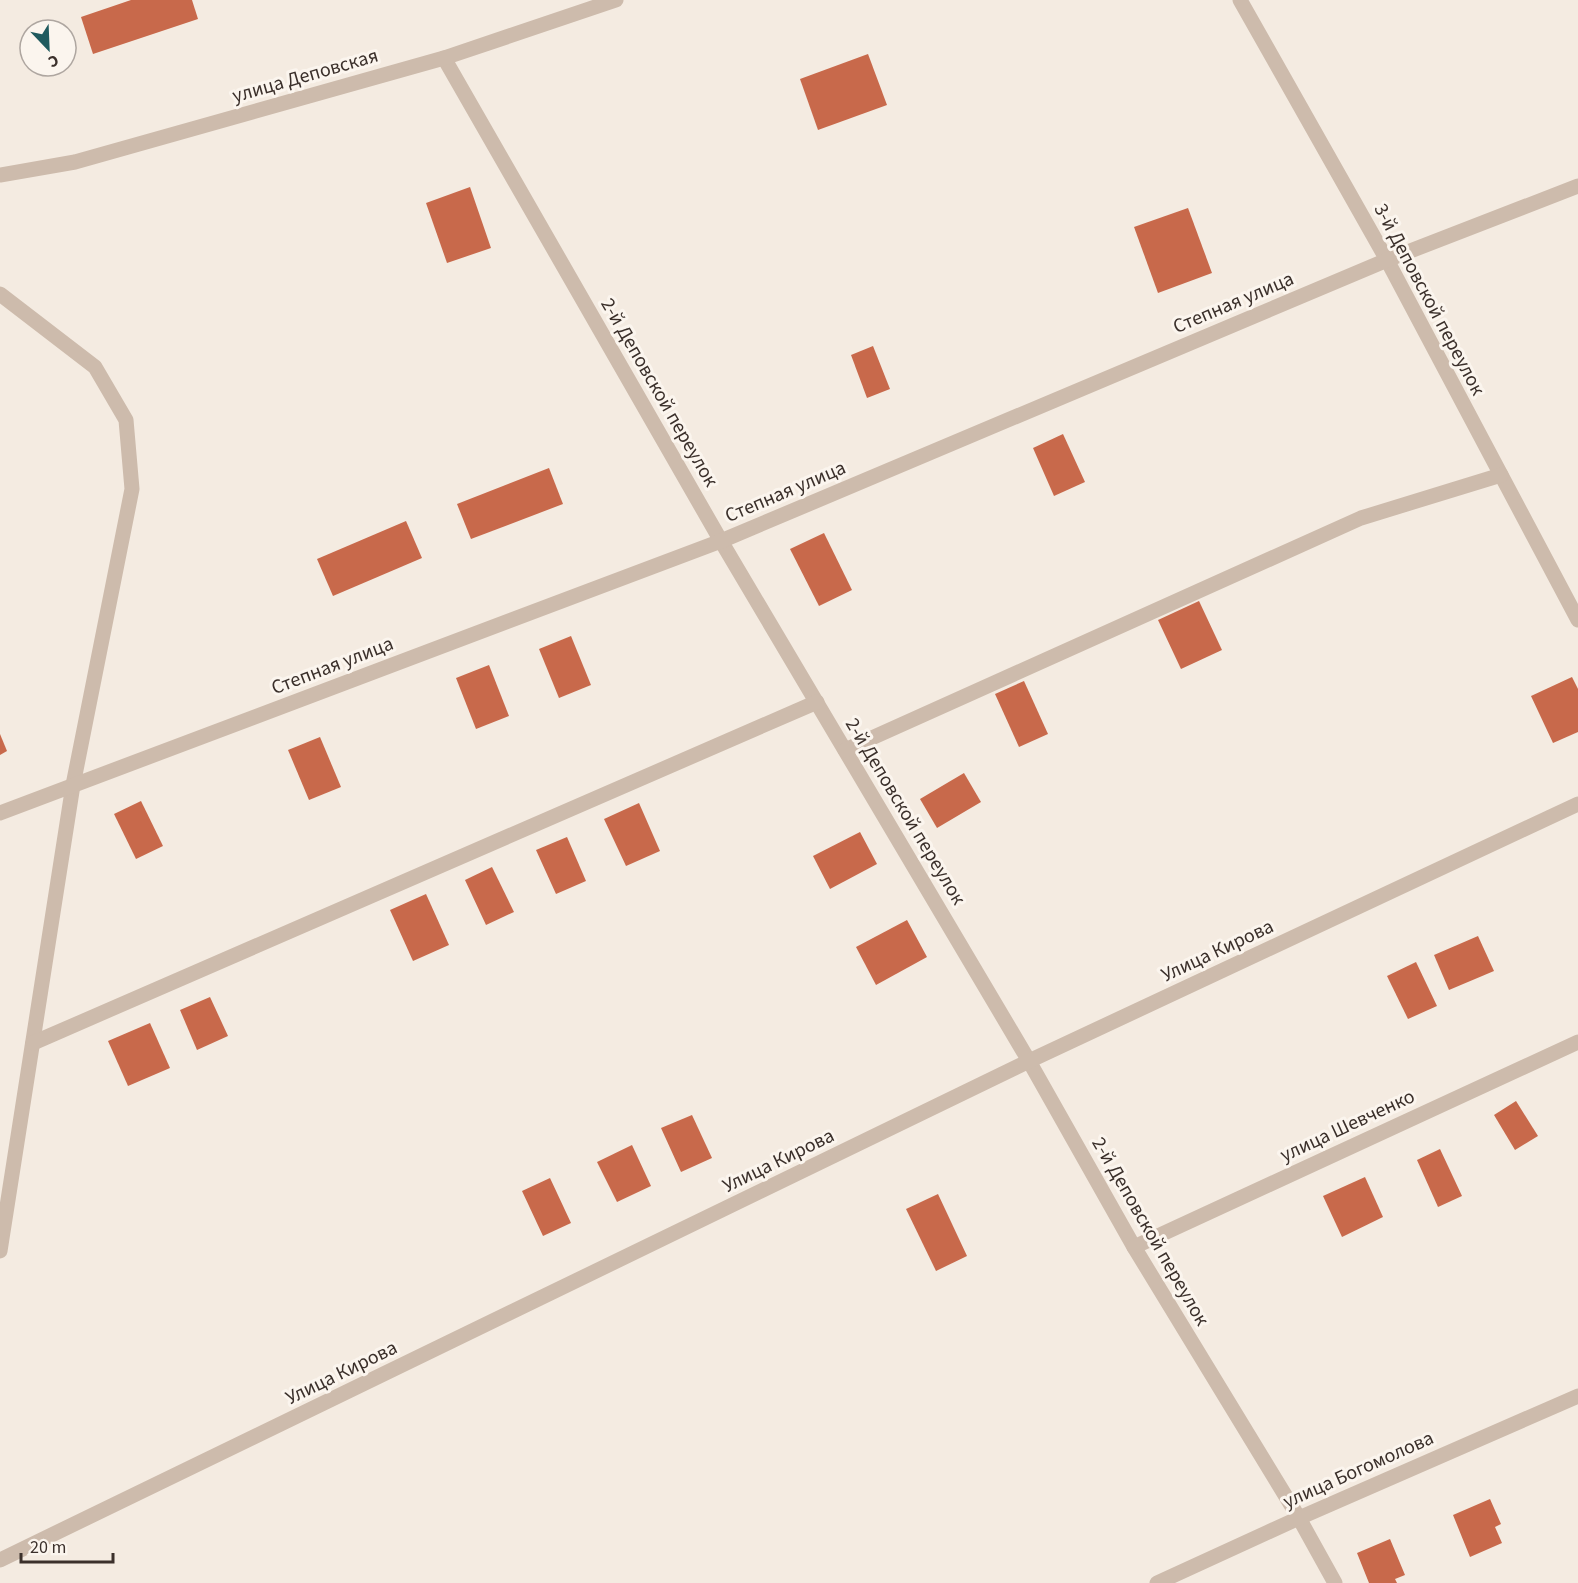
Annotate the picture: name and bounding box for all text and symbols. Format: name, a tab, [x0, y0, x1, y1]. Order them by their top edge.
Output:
north arrow	[18, 18, 78, 78]
street label: улица Деповская	[229, 42, 381, 110]
text: С	[45, 49, 62, 73]
street label: 3-й Деповской переулок	[1367, 198, 1492, 401]
street label: Степная улица	[1169, 265, 1298, 341]
street label: 2-й Деповской переулок	[594, 293, 725, 492]
street label: Степная улица	[721, 454, 850, 530]
street label: Степная улица	[267, 630, 398, 702]
street label: 2-й Деповской переулок	[838, 713, 972, 910]
street label: Улица Кирова	[1157, 913, 1278, 989]
street label: улица Шевченко	[1276, 1082, 1419, 1169]
street label: Улица Кирова	[718, 1122, 839, 1200]
street label: 2-й Деповской переулок	[1085, 1132, 1216, 1331]
street label: Улица Кирова	[281, 1334, 402, 1412]
street label: улица Богомолова	[1279, 1424, 1438, 1516]
scale bar	[21, 1526, 112, 1564]
text: 20 m	[30, 1535, 66, 1560]

